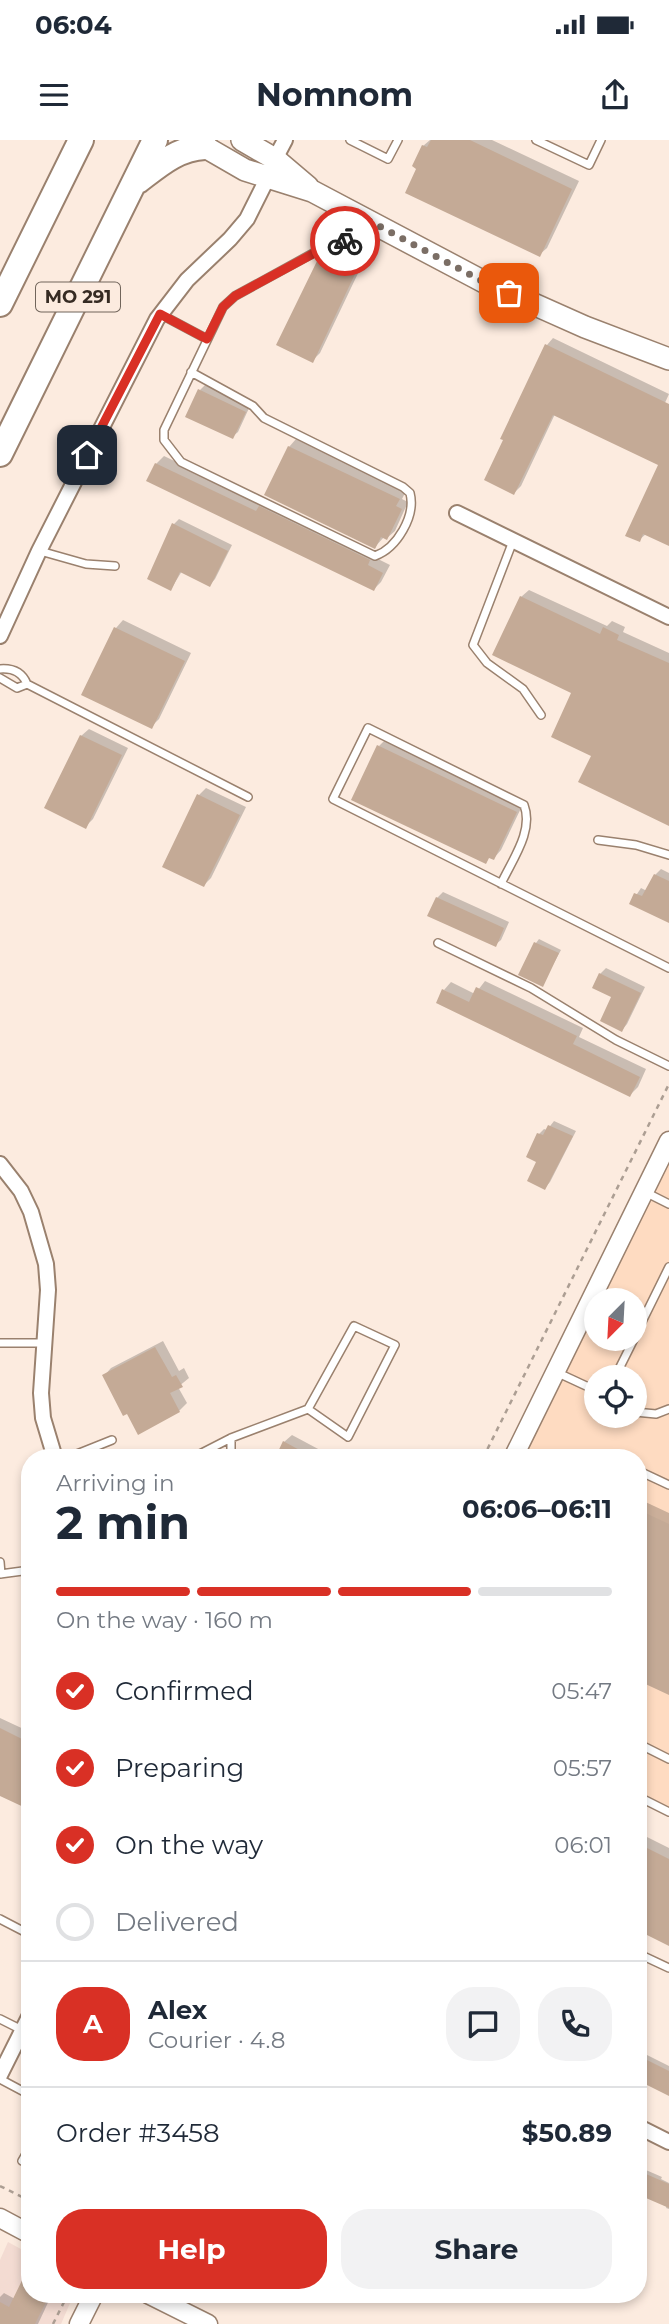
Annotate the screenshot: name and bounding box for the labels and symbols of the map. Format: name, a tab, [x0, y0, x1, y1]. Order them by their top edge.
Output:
courier	[310, 206, 380, 276]
pin	[479, 263, 539, 323]
road number: MO 291	[36, 282, 120, 312]
pin	[57, 425, 117, 485]
north arrow	[584, 1288, 648, 1351]

